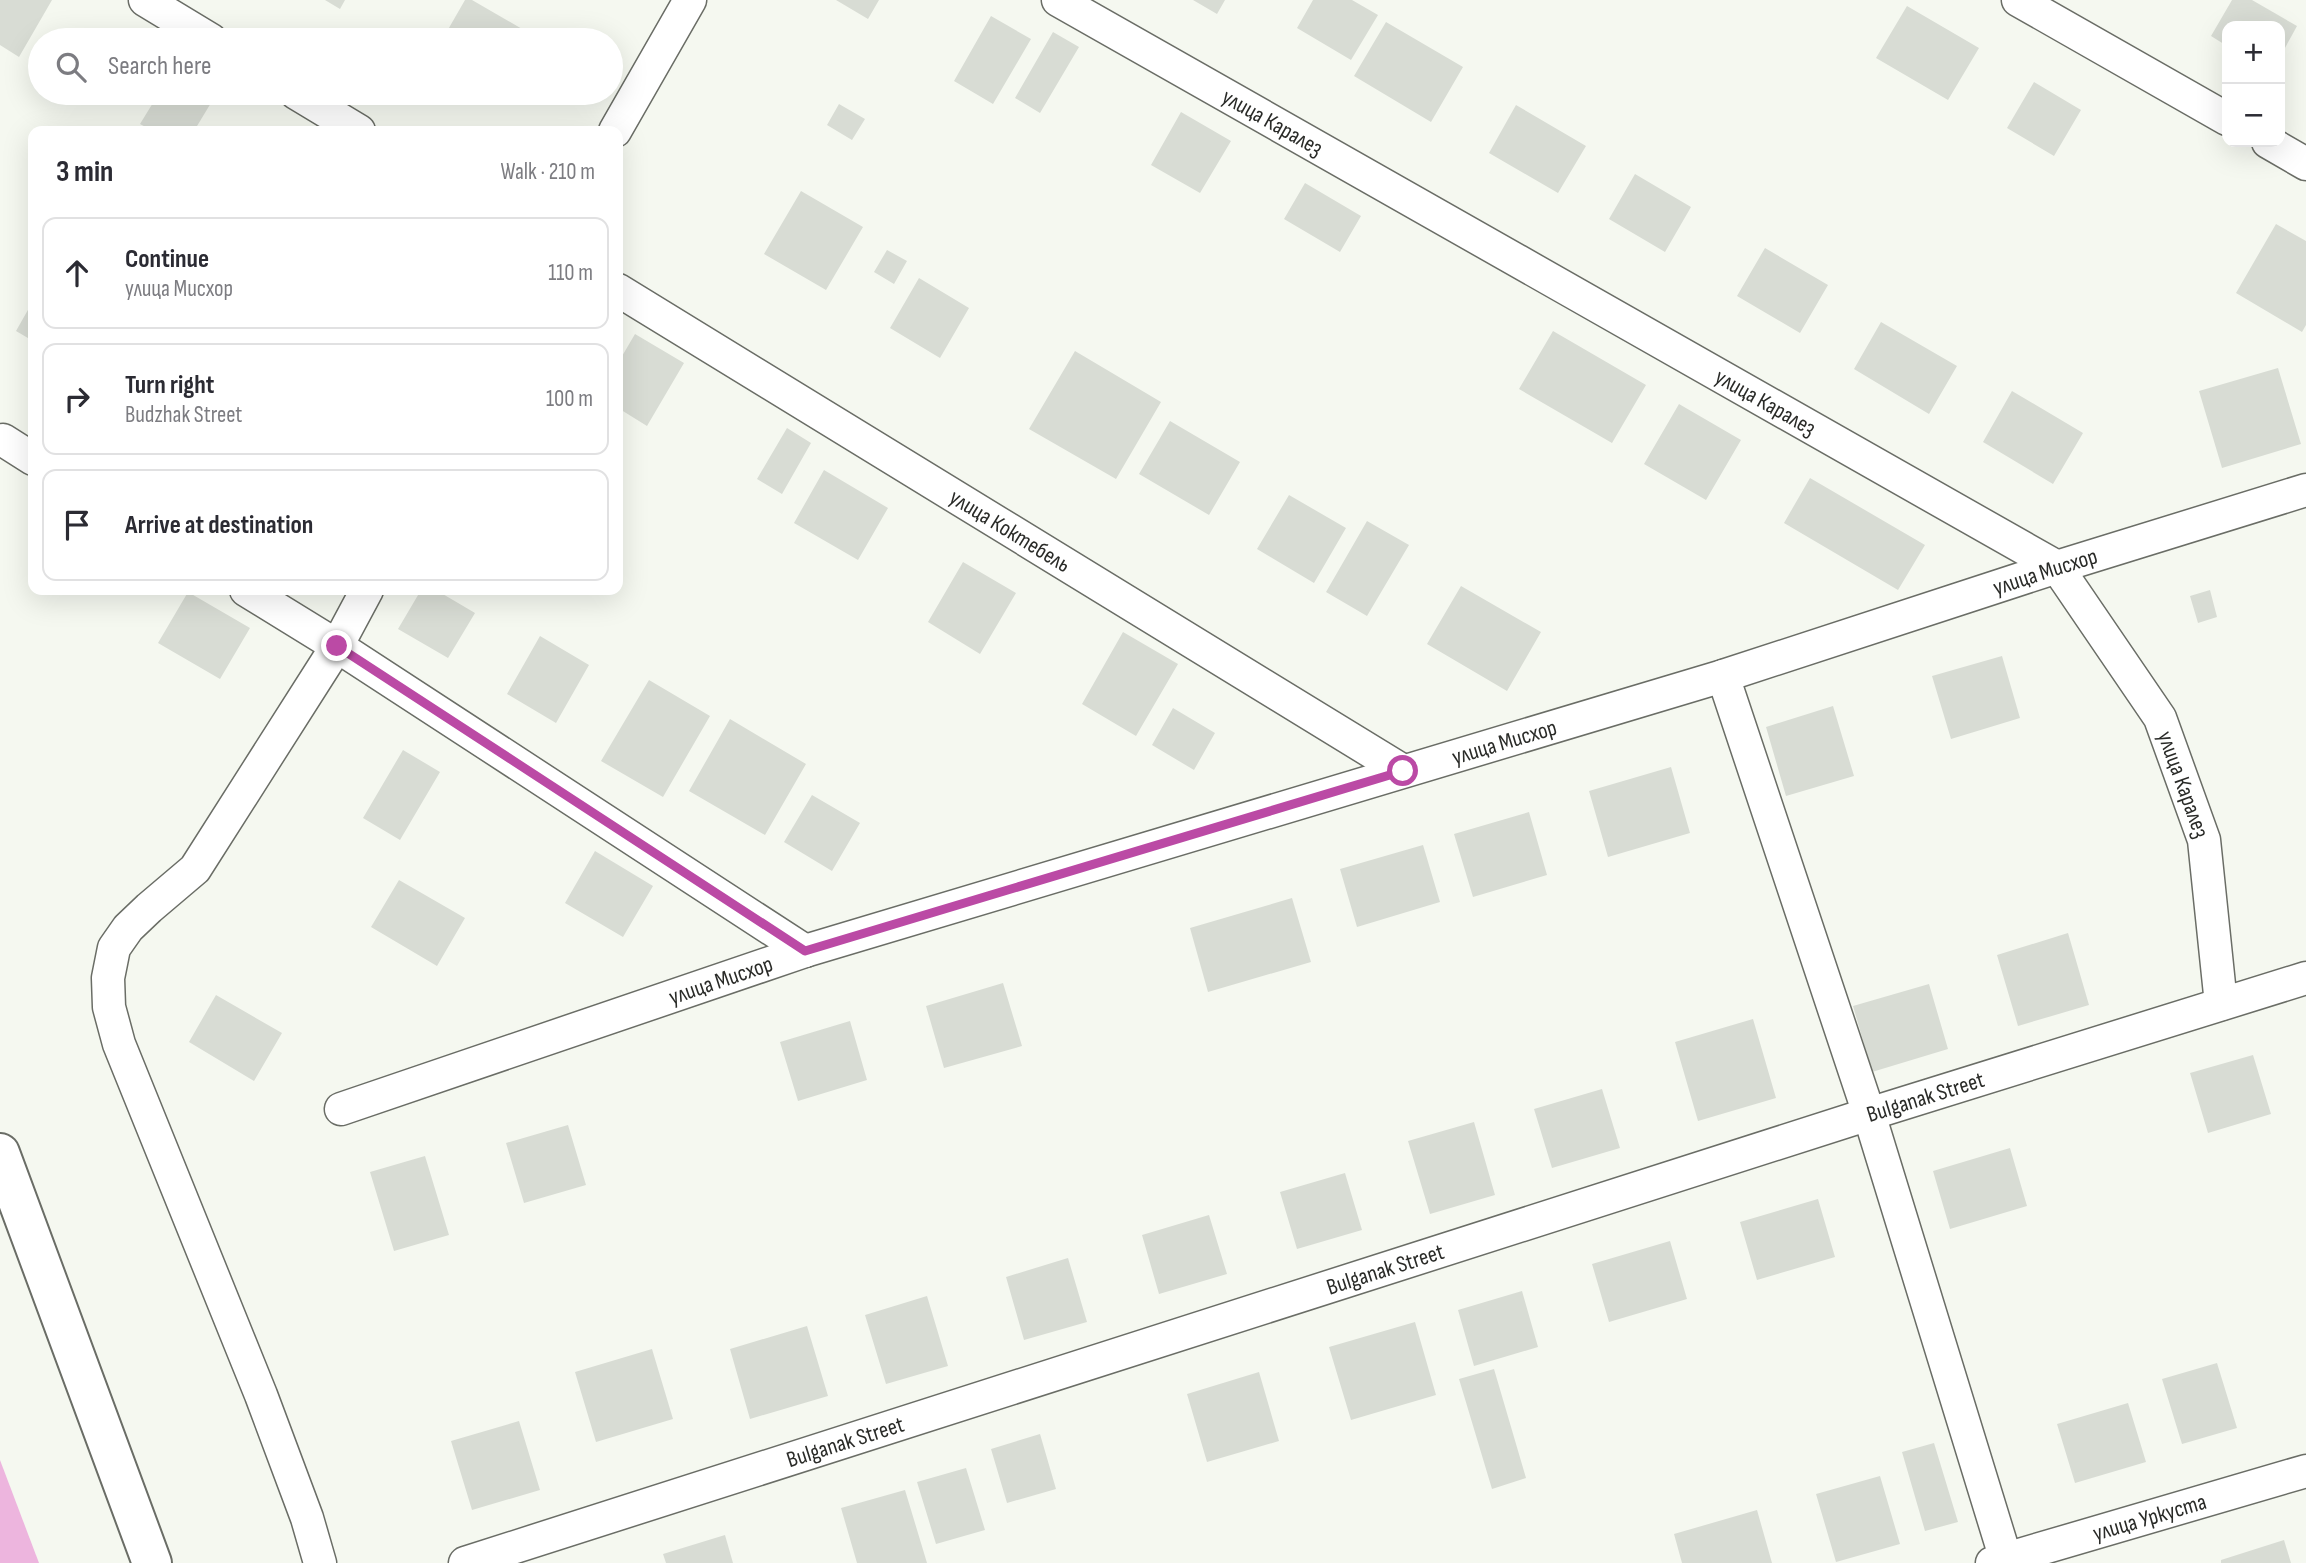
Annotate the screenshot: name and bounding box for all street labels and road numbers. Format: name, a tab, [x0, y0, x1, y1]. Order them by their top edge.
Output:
street label: улица Каралез	[1217, 83, 1328, 163]
street label: улица Каралез	[1710, 363, 1821, 442]
street label: улица Коктебель	[944, 483, 1075, 579]
street label: улица Мисхор	[1989, 542, 2101, 602]
street label: улица Мисхор	[1449, 714, 1560, 771]
street label: улица Каралез	[2151, 727, 2215, 842]
street label: улица Мисхор	[665, 950, 777, 1011]
street label: Bulganak Street	[1863, 1066, 1988, 1129]
street label: Bulganak Street	[1323, 1238, 1448, 1302]
street label: Bulganak Street	[783, 1411, 908, 1474]
street label: улица Уркуста	[2090, 1488, 2210, 1548]

